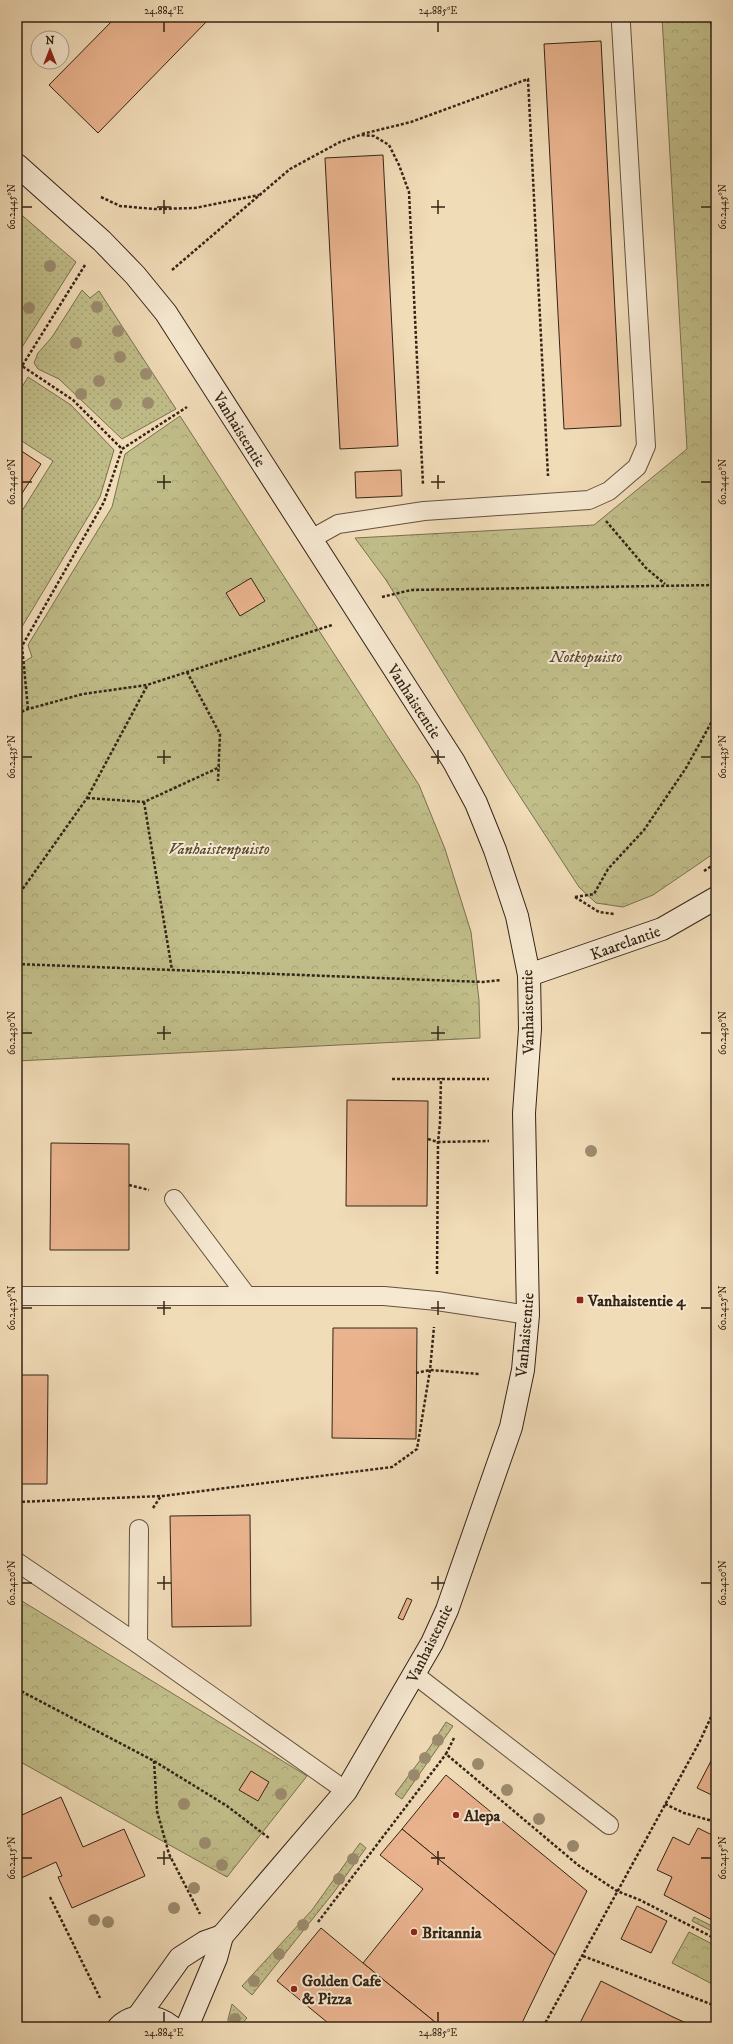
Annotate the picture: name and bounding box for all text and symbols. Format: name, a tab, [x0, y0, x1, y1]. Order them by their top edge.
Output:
text: 24.884°E	[144, 5, 184, 17]
text: 24.885°E	[419, 5, 457, 17]
north arrow	[30, 30, 70, 70]
text: N	[45, 34, 55, 48]
text: 60.2445°N	[6, 184, 18, 230]
text: 60.2445°N	[717, 184, 729, 230]
street label: Vanhaistentie	[208, 387, 270, 471]
text: 60.2440°N	[6, 459, 18, 505]
text: 60.2440°N	[717, 459, 729, 505]
park label: Notkopuisto	[549, 647, 622, 667]
street label: Vanhaistentie	[382, 660, 446, 743]
text: 60.2435°N	[6, 735, 18, 779]
text: 60.2435°N	[717, 735, 729, 779]
park label: Vanhaistenpuisto	[168, 839, 270, 859]
street label: Kaarelantie	[588, 921, 663, 965]
street label: Vanhaistentie	[517, 969, 539, 1056]
text: 60.2430°N	[6, 1011, 18, 1055]
text: 60.2430°N	[717, 1011, 729, 1055]
text: 60.2425°N	[6, 1286, 18, 1330]
text: 60.2425°N	[717, 1286, 729, 1330]
place label: Vanhaistentie 4	[587, 1291, 686, 1311]
street label: Vanhaistentie	[511, 1292, 539, 1379]
marker: Vanhaistentie 4	[575, 1295, 585, 1305]
text: 60.2420°N	[6, 1560, 18, 1606]
text: 60.2420°N	[717, 1560, 729, 1606]
street label: Vanhaistentie	[402, 1601, 458, 1687]
place label: Alepa	[463, 1806, 502, 1826]
marker: Alepa	[451, 1810, 461, 1820]
text: 60.2415°N	[6, 1836, 18, 1880]
text: 60.2415°N	[717, 1836, 729, 1880]
place label: Britannia	[422, 1923, 483, 1943]
marker: Britannia	[409, 1927, 419, 1937]
place label: Golden Cafe & Pizza	[302, 1971, 382, 2009]
marker: Golden Cafe & Pizza	[289, 1984, 299, 1994]
text: 24.884°E	[144, 2027, 184, 2039]
text: 24.885°E	[419, 2027, 457, 2039]

